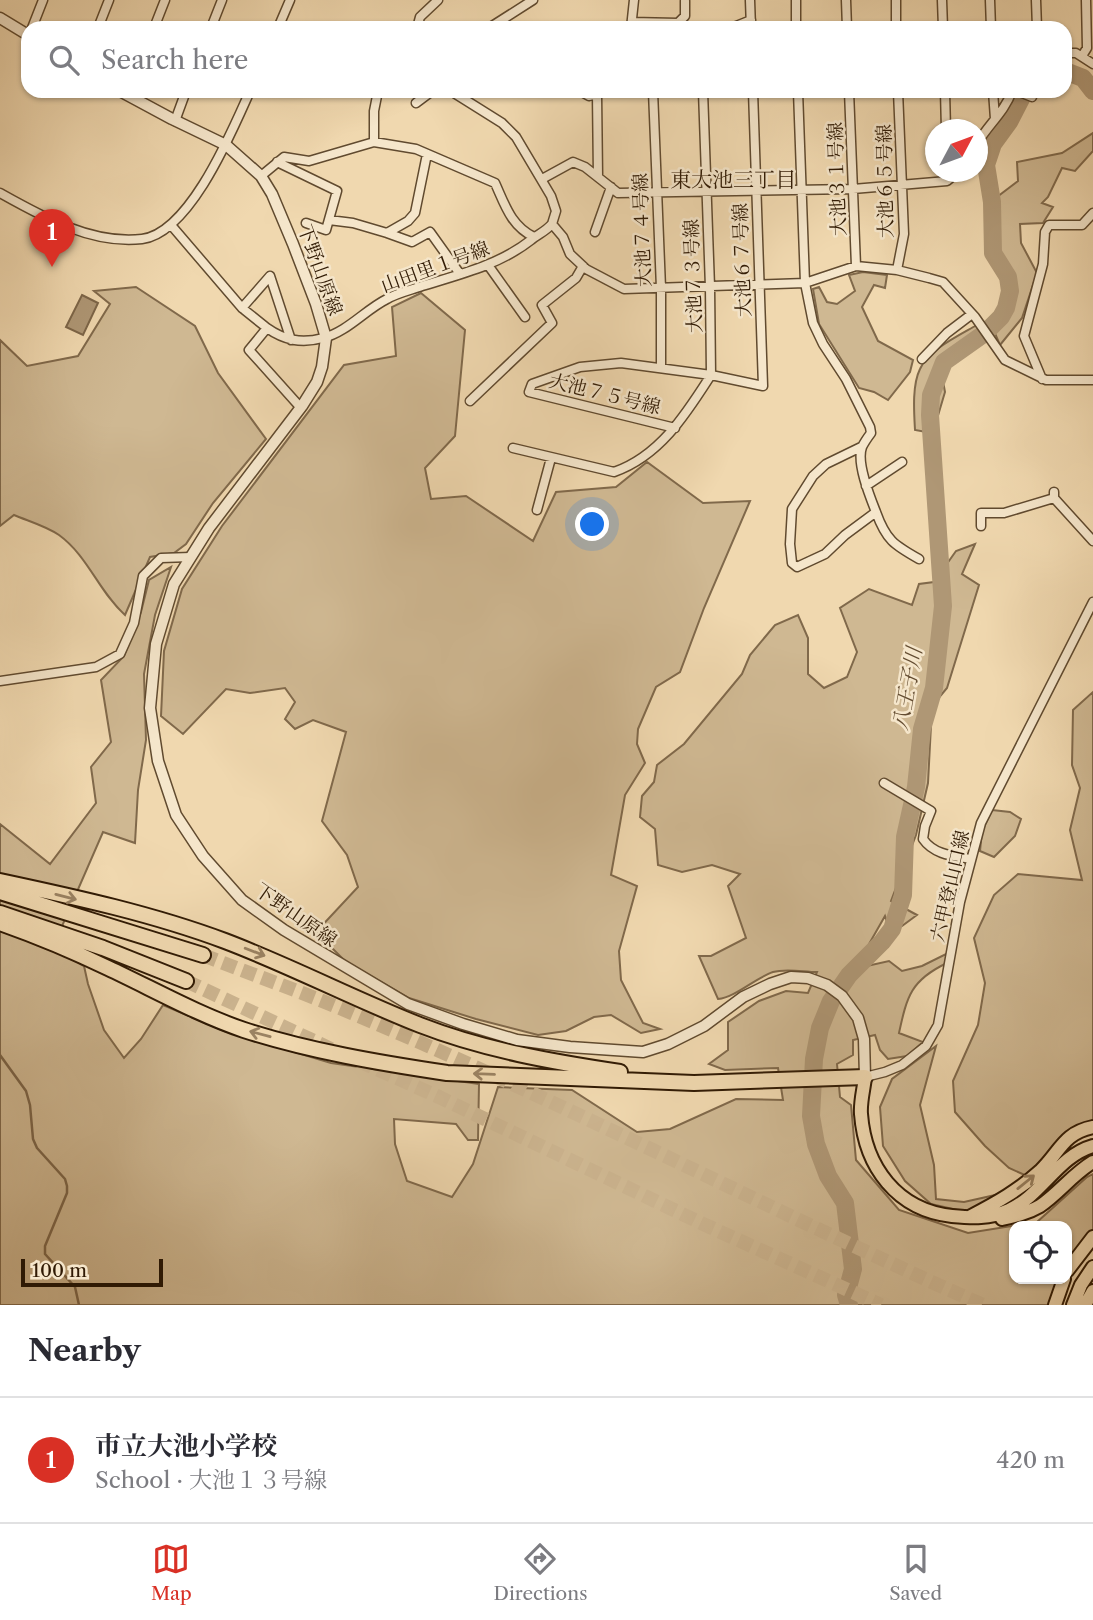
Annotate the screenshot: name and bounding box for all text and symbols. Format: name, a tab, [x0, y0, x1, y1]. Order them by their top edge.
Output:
search box	[21, 21, 1072, 98]
icon: search	[45, 41, 83, 79]
text: Search here	[101, 44, 248, 76]
north arrow	[925, 119, 988, 182]
street label: 大池３１号線	[824, 122, 850, 236]
street label: 大池６５号線	[873, 124, 897, 238]
district label: 東大池三丁目	[670, 167, 796, 192]
street label: 大池７４号線	[629, 173, 655, 287]
street label: 大池６７号線	[729, 203, 755, 317]
pin: 1	[29, 209, 75, 267]
street label: 大池７３号線	[680, 219, 706, 333]
street label: 下野山原線	[293, 221, 347, 319]
street label: 山田里１号線	[377, 237, 493, 297]
street label: 大池７５号線	[547, 369, 663, 419]
your location	[575, 507, 609, 541]
water label: 八王子川	[887, 643, 927, 733]
street label: 六甲登山口線	[926, 828, 974, 944]
street label: 下野山原線	[250, 878, 342, 952]
one-way arrow	[55, 891, 77, 904]
one-way arrow	[243, 947, 265, 960]
one-way arrow	[250, 1027, 272, 1040]
one-way arrow	[472, 1068, 495, 1081]
one-way arrow	[1016, 1174, 1034, 1190]
map controls	[1009, 1221, 1072, 1284]
button: locate	[1009, 1221, 1072, 1284]
scale bar	[21, 1256, 163, 1288]
text: 100 m	[32, 1259, 87, 1282]
text: Nearby	[28, 1332, 141, 1369]
text: 市立大池小学校	[95, 1430, 277, 1462]
text: 1	[46, 1446, 56, 1474]
text: 420 m	[996, 1446, 1065, 1474]
text: School · 大池１３号線	[95, 1466, 327, 1494]
tab: Map	[151, 1540, 192, 1605]
tab: Directions	[494, 1540, 587, 1605]
tab: Saved	[889, 1540, 942, 1605]

